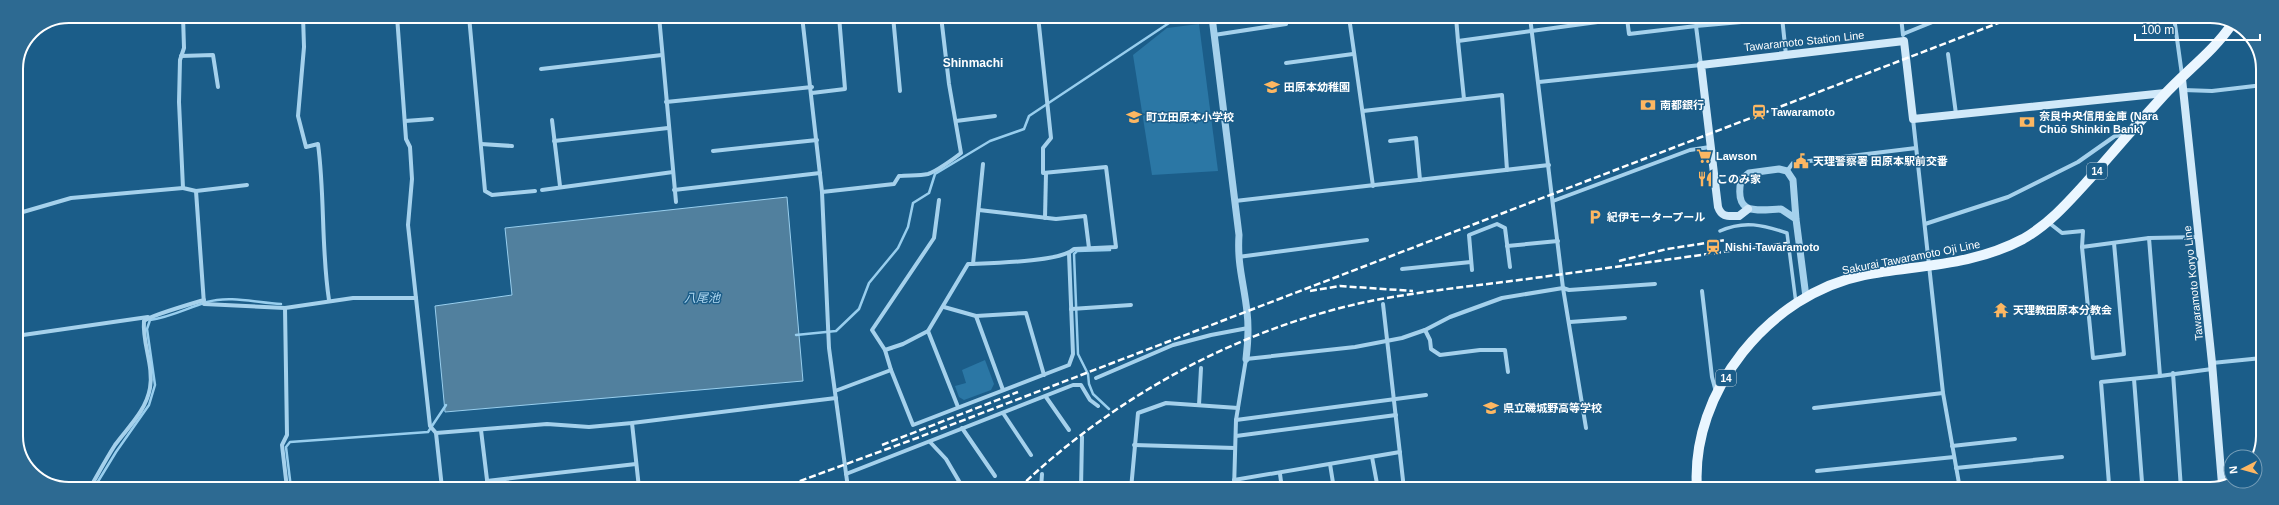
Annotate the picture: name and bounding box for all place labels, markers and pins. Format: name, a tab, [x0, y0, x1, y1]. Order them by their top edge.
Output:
school or university icon: 田原本幼稚園	[1263, 78, 1281, 96]
place label: 田原本幼稚園	[1284, 81, 1350, 93]
bank icon: 南都銀行	[1639, 96, 1657, 114]
place label: 南都銀行	[1660, 99, 1704, 111]
station icon: Tawaramoto	[1750, 103, 1768, 121]
place label: Tawaramoto	[1771, 106, 1835, 118]
school or university icon: 町立田原本小学校	[1125, 108, 1143, 126]
place label: 奈良中央信用金庫 (Nara Chūō Shinkin Bank)	[2039, 110, 2159, 135]
place label: 町立田原本小学校	[1146, 111, 1234, 123]
bank icon: 奈良中央信用金庫 (Nara Chūō Shinkin Bank)	[2018, 113, 2036, 131]
supermarket icon: Lawson	[1695, 147, 1713, 165]
place label: Lawson	[1716, 150, 1757, 162]
public building icon: 天理警察署 田原本駅前交番	[1792, 152, 1810, 170]
place label: 天理警察署 田原本駅前交番	[1813, 155, 1948, 167]
restaurant icon: このみ家	[1696, 170, 1714, 188]
place label: このみ家	[1717, 173, 1761, 185]
parking icon: 紀伊モータープール	[1586, 208, 1604, 226]
place label: 紀伊モータープール	[1607, 211, 1705, 223]
station icon: Nishi-Tawaramoto	[1704, 238, 1722, 256]
place label: Nishi-Tawaramoto	[1725, 241, 1820, 253]
temple icon: 天理教田原本分教会	[1992, 301, 2010, 319]
place label: 天理教田原本分教会	[2013, 304, 2112, 316]
school or university icon: 県立磯城野高等学校	[1482, 399, 1500, 417]
place label: 県立磯城野高等学校	[1503, 402, 1602, 414]

